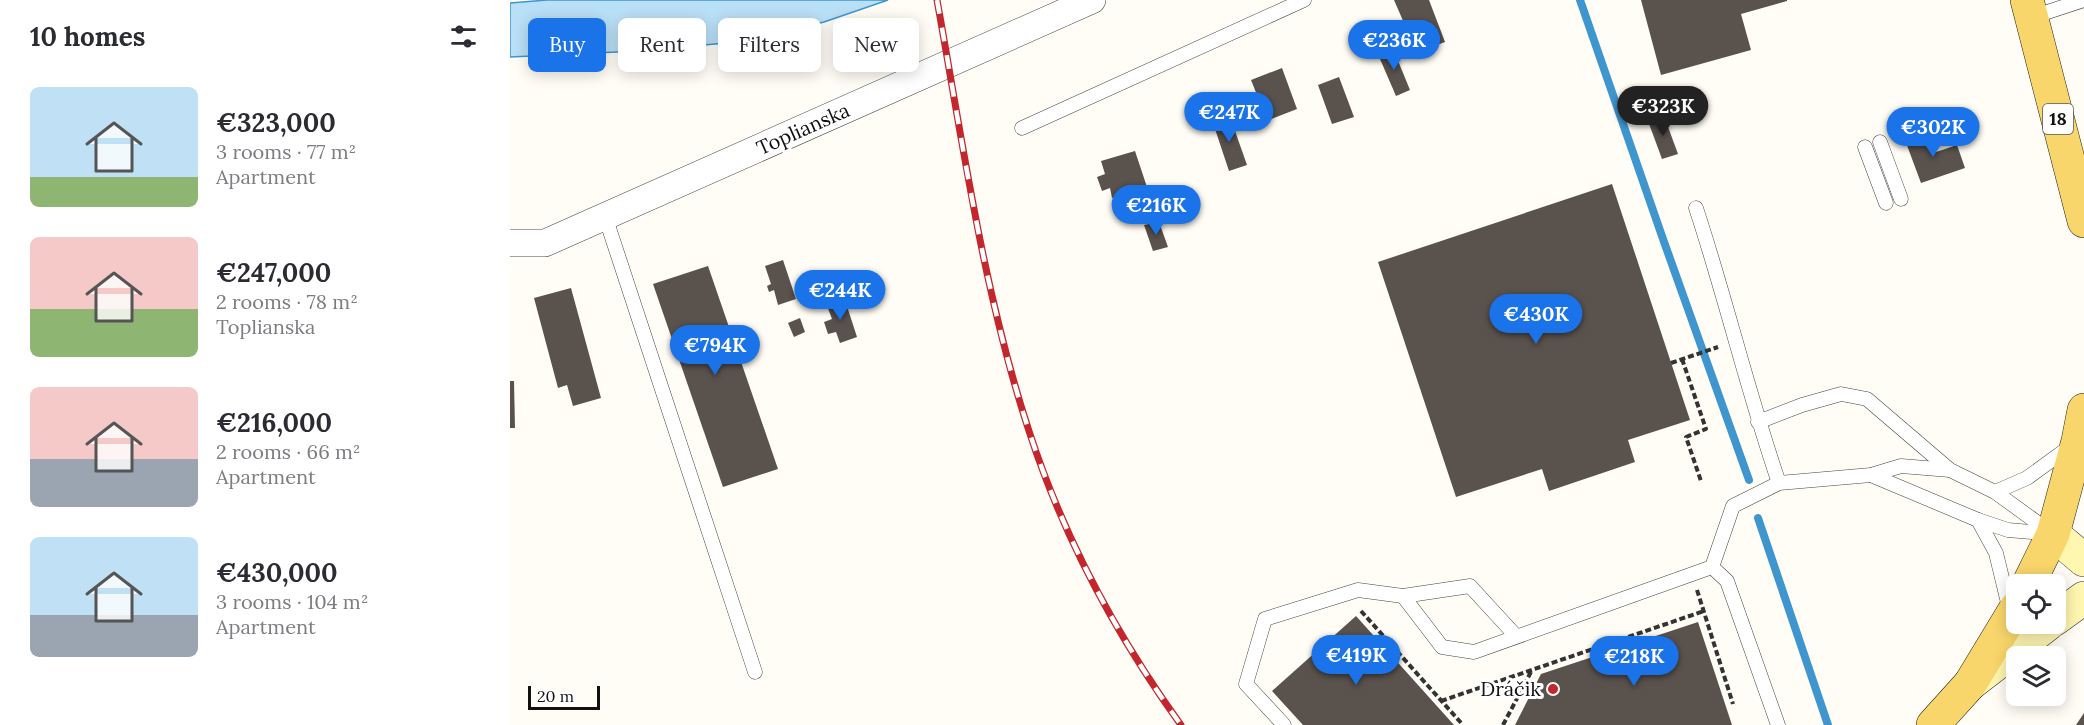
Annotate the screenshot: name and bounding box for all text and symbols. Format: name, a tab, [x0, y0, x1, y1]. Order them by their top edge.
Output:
chip: Buy	[528, 18, 606, 72]
chip: Rent	[618, 18, 706, 72]
chip: Filters	[718, 18, 821, 72]
chip: New	[833, 18, 919, 72]
text: 10 homes	[30, 20, 145, 53]
icon: filters	[447, 20, 480, 53]
pin: €236K	[1352, 20, 1436, 71]
text: €236K	[1362, 27, 1426, 52]
pin: €323K	[1621, 86, 1705, 137]
pin: €247K	[1187, 92, 1271, 143]
text: €323K	[1631, 93, 1695, 118]
street label: Toplianska	[752, 97, 853, 160]
text: €247K	[1198, 99, 1260, 124]
road number: 18	[2043, 104, 2073, 134]
text: €323,000	[216, 106, 336, 139]
pin: €302K	[1891, 107, 1975, 158]
icon: home	[78, 111, 150, 183]
text: €302K	[1901, 114, 1966, 139]
text: 3 rooms · 77 m²	[216, 139, 356, 164]
text: Apartment	[216, 164, 316, 189]
pin: €216K	[1114, 185, 1198, 236]
text: €216K	[1126, 192, 1186, 217]
text: €247,000	[216, 256, 331, 289]
icon: home	[78, 261, 150, 333]
pin: €244K	[798, 270, 882, 321]
text: €244K	[808, 277, 872, 302]
text: 2 rooms · 78 m²	[216, 289, 358, 314]
pin: €430K	[1494, 294, 1578, 345]
text: €430K	[1503, 301, 1569, 326]
text: Toplianska	[216, 314, 315, 339]
pin: €794K	[673, 325, 757, 376]
text: €794K	[684, 332, 746, 357]
text: €216,000	[216, 406, 332, 439]
icon: home	[78, 411, 150, 483]
text: 2 rooms · 66 m²	[216, 439, 361, 464]
text: Apartment	[216, 464, 316, 489]
text: €430,000	[216, 556, 338, 589]
icon: home	[78, 561, 150, 633]
map controls	[2006, 574, 2066, 706]
button: locate	[2006, 574, 2066, 634]
text: 3 rooms · 104 m²	[216, 589, 368, 614]
text: Apartment	[216, 614, 316, 639]
pin: €419K	[1314, 635, 1398, 686]
pin: €218K	[1592, 636, 1676, 687]
text: €419K	[1326, 642, 1387, 667]
text: €218K	[1604, 643, 1664, 668]
button: layers	[2006, 646, 2066, 706]
place label: Dráčik	[1480, 676, 1541, 701]
marker: Dráčik	[1546, 682, 1560, 696]
scale bar	[528, 683, 600, 710]
text: 20 m	[537, 686, 574, 706]

